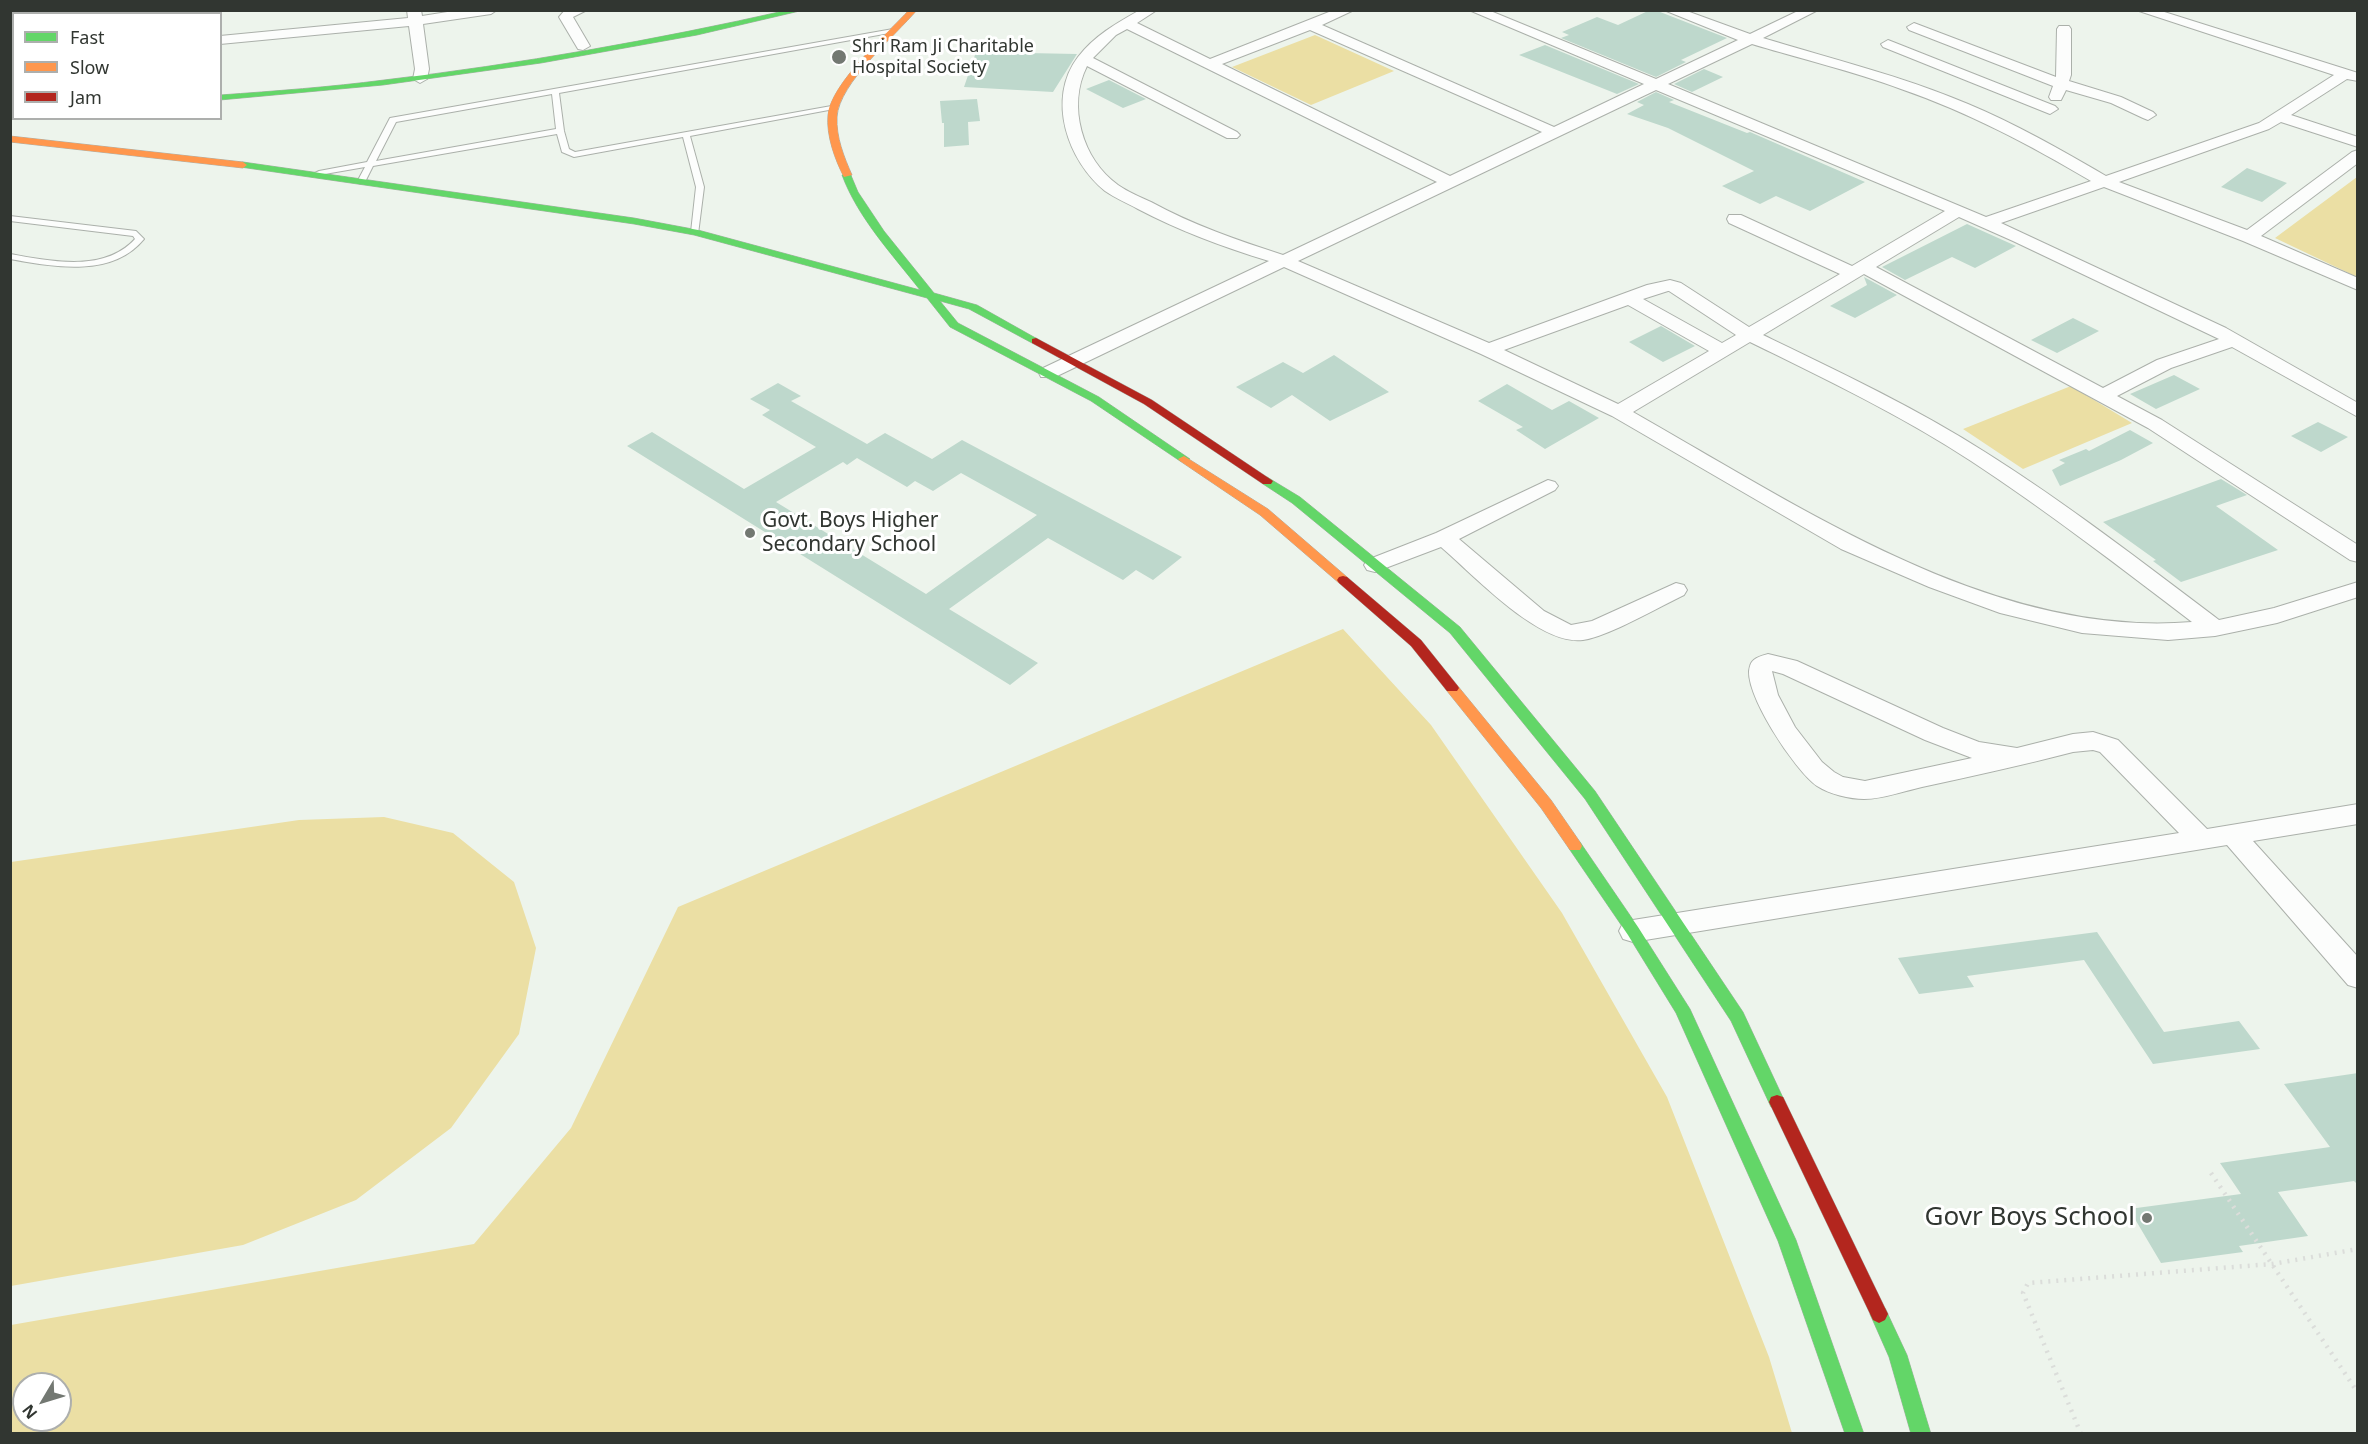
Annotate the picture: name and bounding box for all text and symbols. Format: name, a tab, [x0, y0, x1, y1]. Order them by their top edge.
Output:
legend	[12, 12, 222, 120]
text: Fast	[70, 25, 105, 49]
place label: Shri Ram Ji Charitable Hospital Society	[852, 36, 1034, 78]
marker: Shri Ram Ji Charitable Hospital Society	[830, 48, 848, 66]
text: Slow	[70, 55, 109, 79]
text: Jam	[70, 85, 102, 109]
place label: Govt. Boys Higher Secondary School	[762, 508, 938, 558]
marker: Govt. Boys Higher Secondary School	[743, 526, 757, 540]
place label: Govr Boys School	[1925, 1202, 2135, 1234]
marker: Govr Boys School	[2140, 1211, 2154, 1225]
north arrow	[12, 1372, 72, 1432]
text: N	[17, 1400, 42, 1424]

